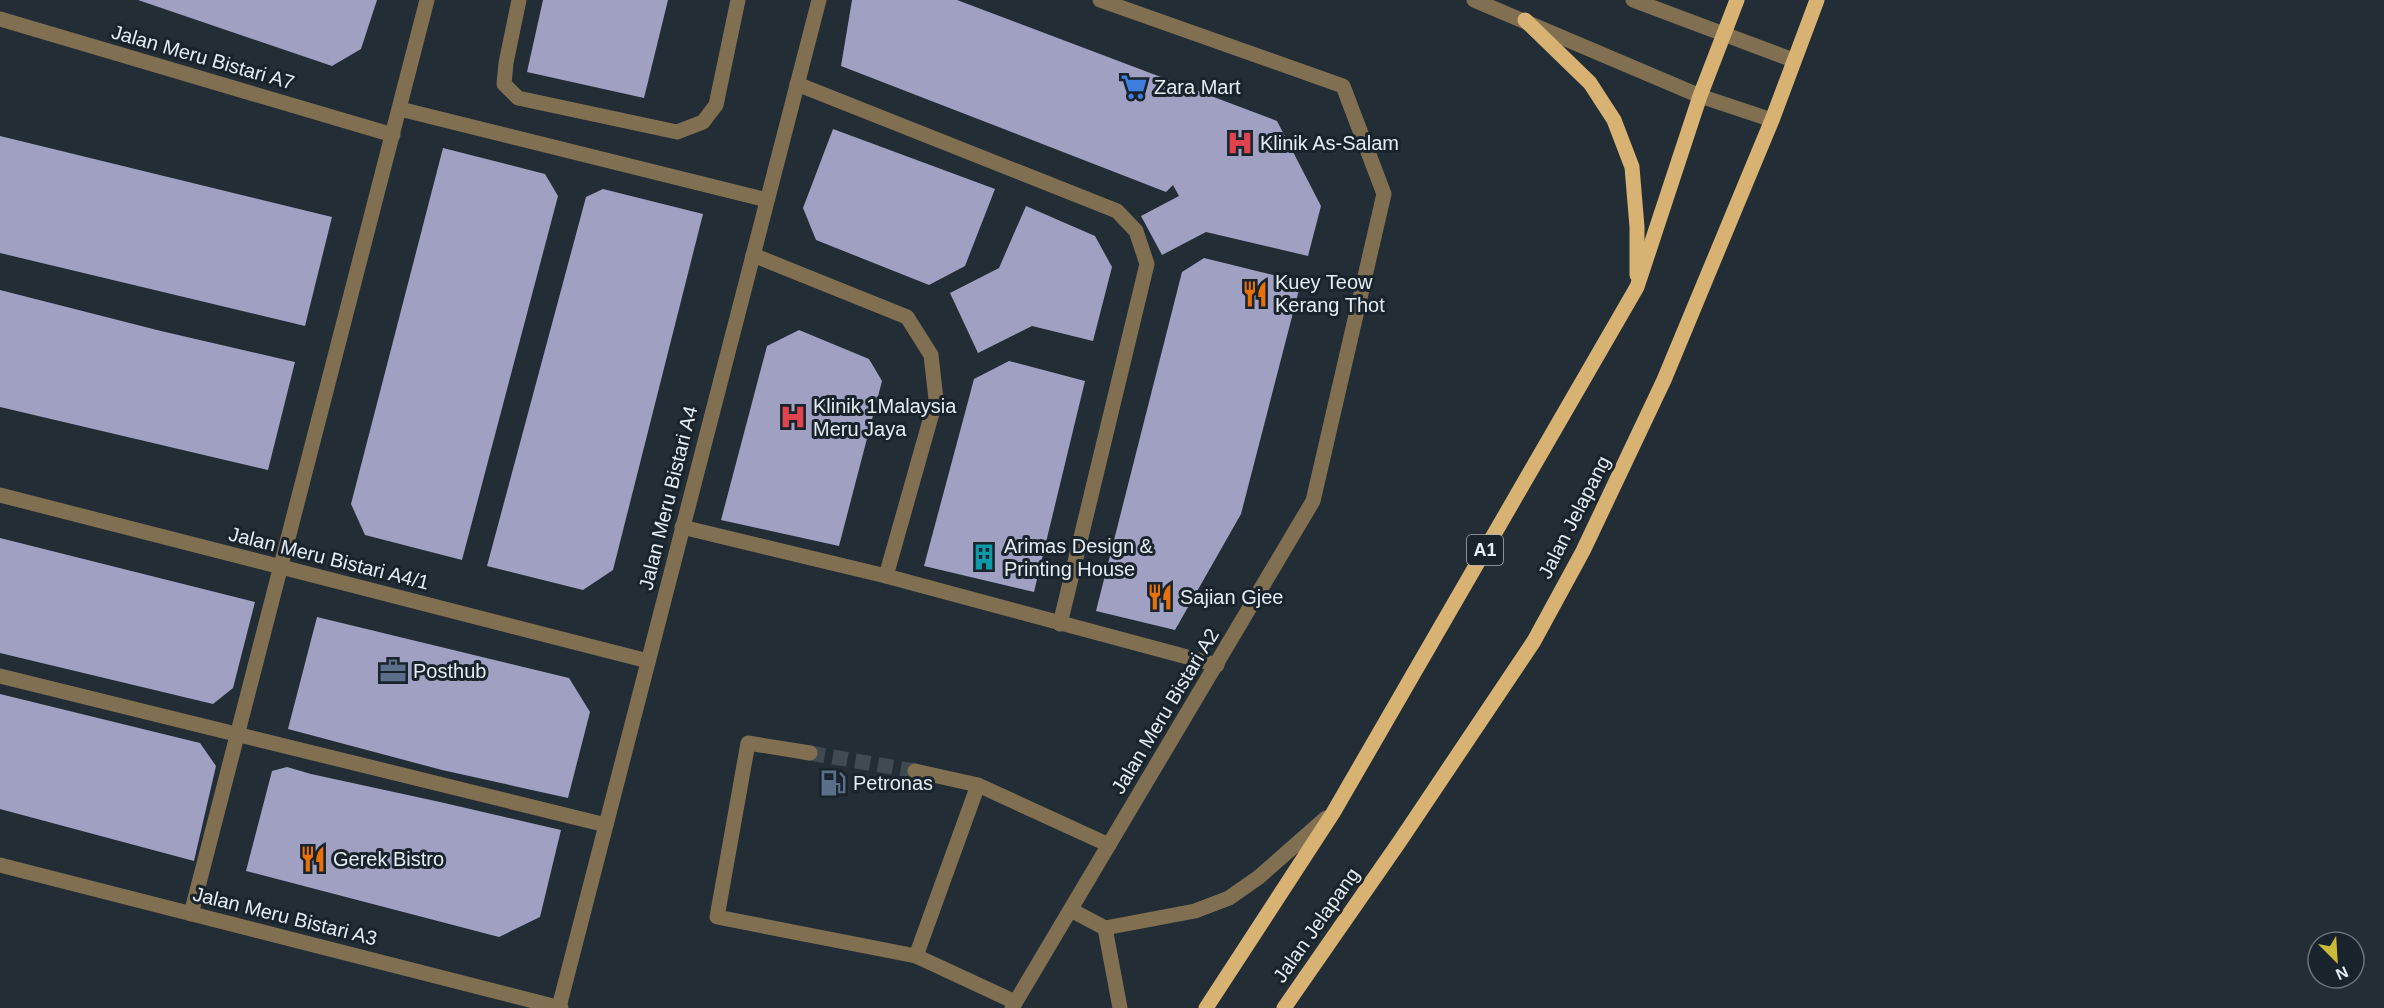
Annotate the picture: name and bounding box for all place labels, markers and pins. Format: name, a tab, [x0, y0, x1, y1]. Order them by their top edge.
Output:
supermarket icon: Zara Mart	[1119, 72, 1149, 102]
place label: Zara Mart	[1154, 76, 1241, 98]
hospital icon: Klinik As-Salam	[1225, 128, 1255, 158]
place label: Klinik As-Salam	[1260, 132, 1399, 154]
place label: Kuey Teow Kerang Thot	[1275, 271, 1385, 316]
restaurant icon: Kuey Teow Kerang Thot	[1240, 279, 1270, 309]
place label: Klinik 1Malaysia Meru Jaya	[813, 395, 957, 440]
hospital icon: Klinik 1Malaysia Meru Jaya	[778, 402, 808, 432]
place label: Arimas Design & Printing House	[1004, 535, 1154, 580]
building icon: Arimas Design & Printing House	[969, 542, 999, 572]
restaurant icon: Sajian Gjee	[1145, 582, 1175, 612]
place label: Sajian Gjee	[1180, 586, 1283, 608]
office icon: Posthub	[378, 656, 408, 686]
place label: Posthub	[413, 660, 486, 682]
fuel station icon: Petronas	[818, 768, 848, 798]
place label: Petronas	[853, 772, 933, 794]
restaurant icon: Gerek Bistro	[298, 844, 328, 874]
place label: Gerek Bistro	[333, 848, 444, 870]

